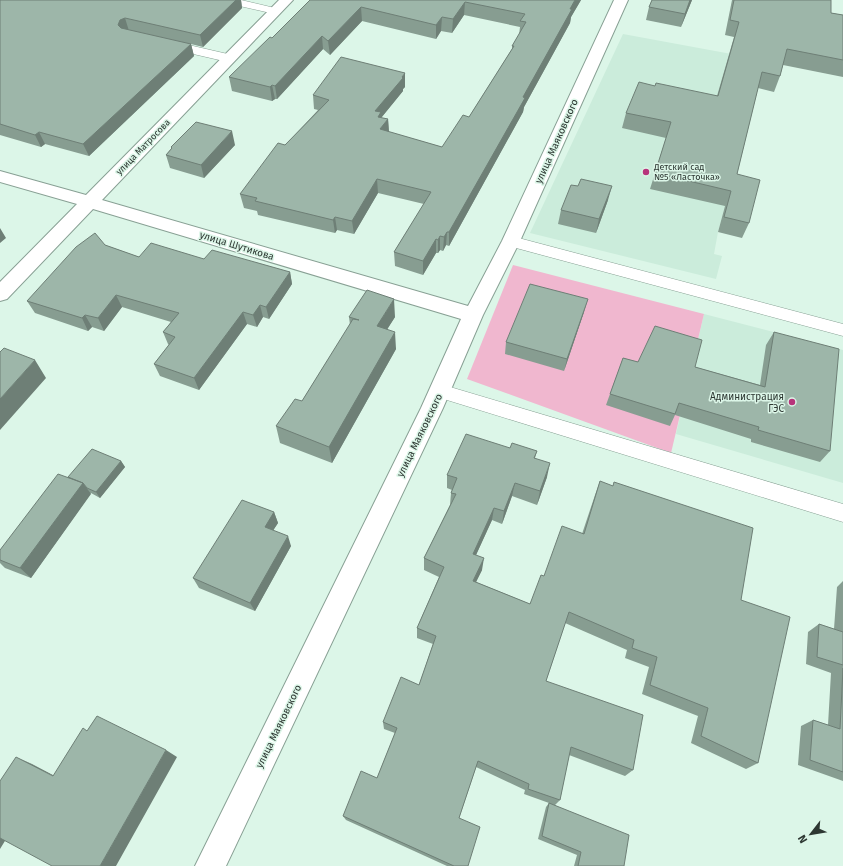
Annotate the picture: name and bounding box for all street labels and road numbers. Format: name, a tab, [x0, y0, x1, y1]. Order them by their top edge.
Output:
street label: улица Маяковского	[533, 97, 581, 186]
street label: улица Матросова	[114, 117, 172, 177]
street label: улица Шутикова	[198, 229, 275, 263]
street label: улица Маяковского	[394, 392, 445, 479]
street label: улица Маяковского	[253, 683, 304, 770]

